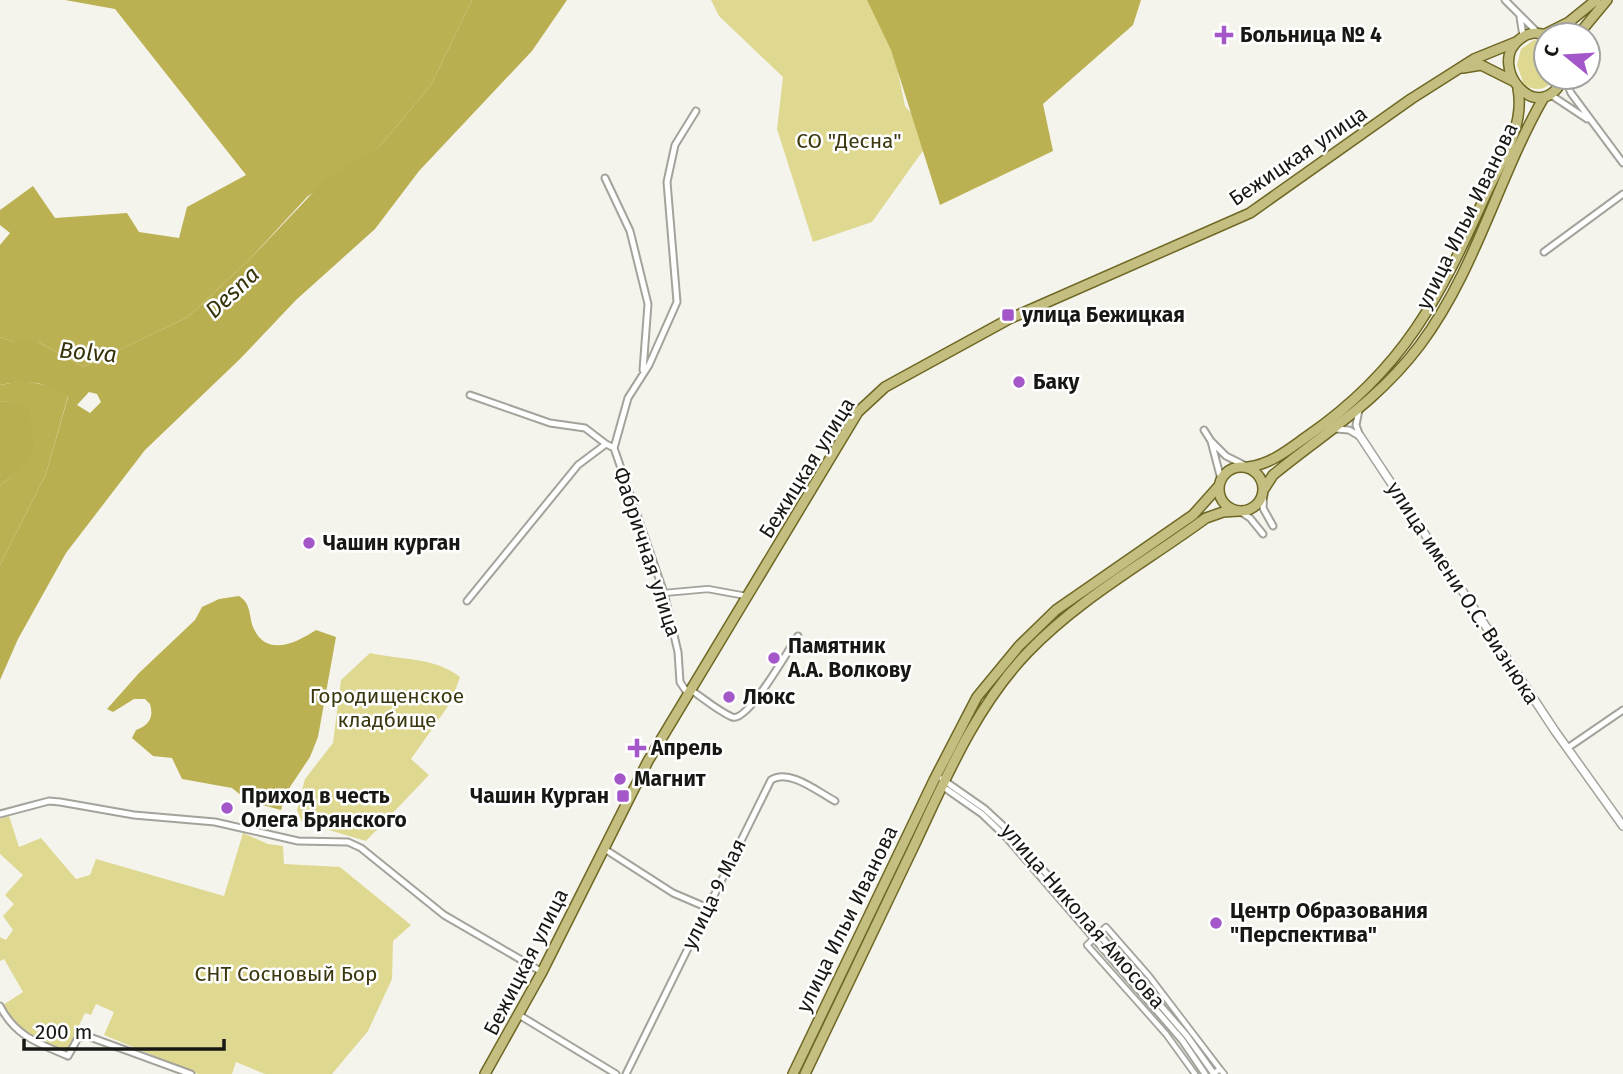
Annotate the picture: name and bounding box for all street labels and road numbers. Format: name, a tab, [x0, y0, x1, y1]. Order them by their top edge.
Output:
street label: Бежицкая улица	[1224, 100, 1372, 212]
street label: улица Ильи Иванова	[1410, 118, 1524, 314]
street label: Бежицкая улица	[753, 393, 861, 543]
street label: Фабричная улица	[607, 464, 687, 640]
street label: улица имени О.С. Визнюка	[1381, 477, 1545, 709]
street label: улица Николая Амосова	[995, 818, 1171, 1014]
street label: улица Ильи Иванова	[790, 821, 904, 1017]
street label: улица 9 Мая	[676, 834, 752, 954]
street label: Бежицкая улица	[478, 884, 574, 1040]

